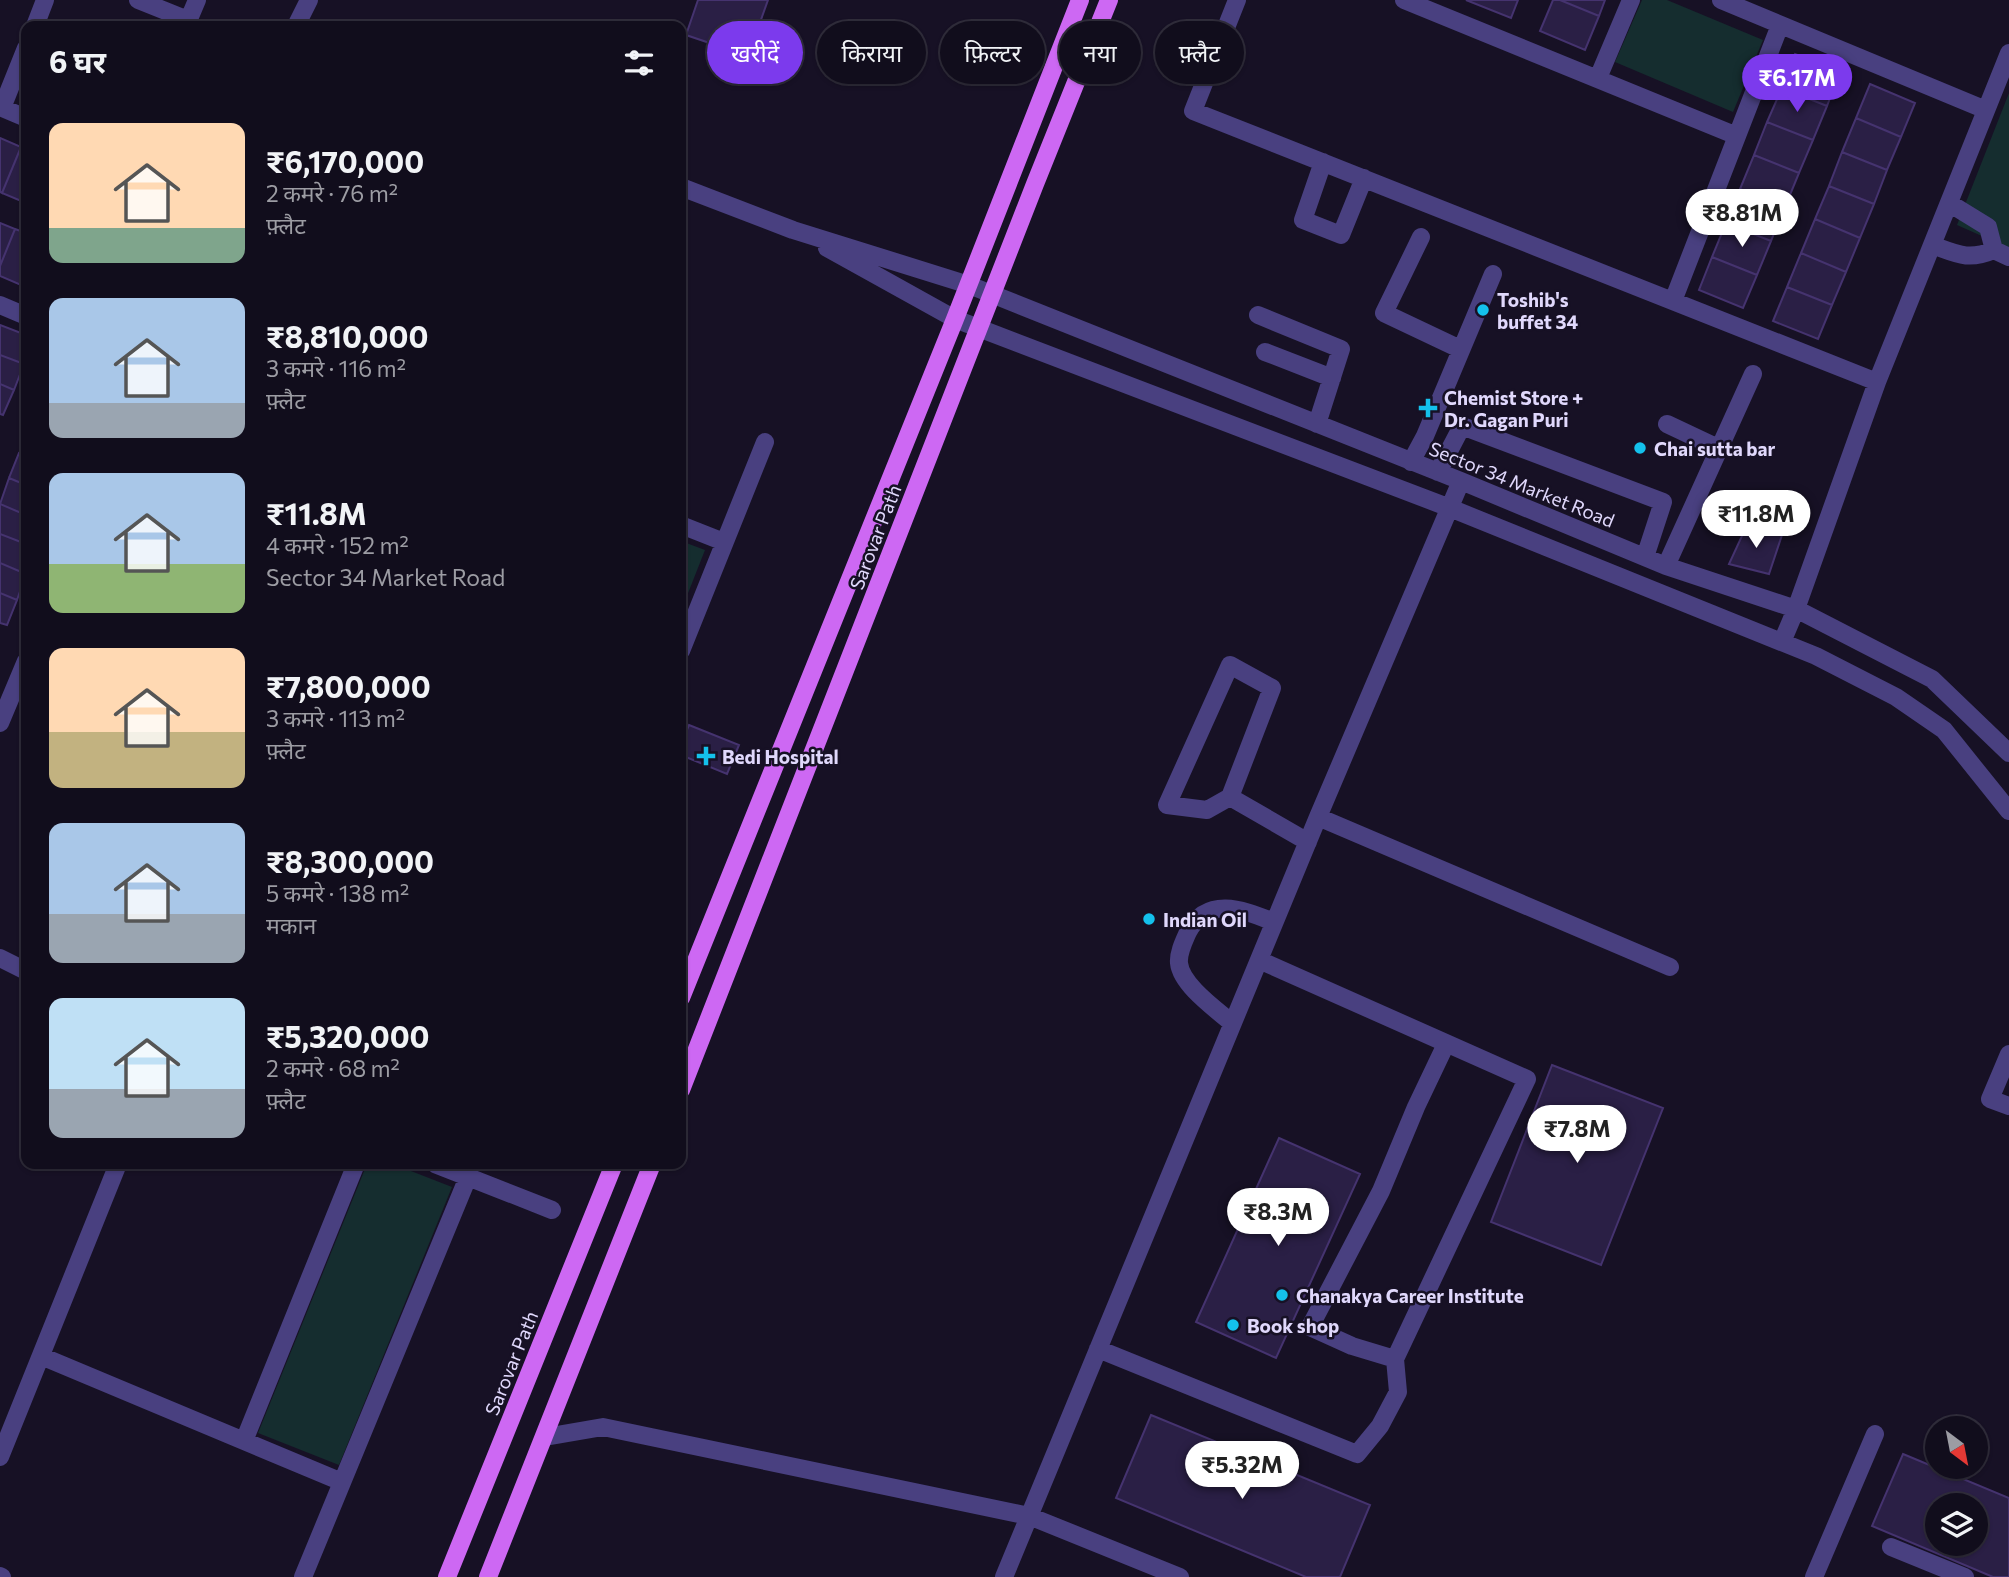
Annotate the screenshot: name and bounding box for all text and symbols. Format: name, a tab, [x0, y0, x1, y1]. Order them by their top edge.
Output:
chip: खरीदें	[707, 21, 803, 84]
chip: किराया	[817, 21, 926, 84]
chip: फ़िल्टर	[940, 21, 1045, 84]
chip: नया	[1059, 21, 1141, 84]
chip: फ़्लैट	[1155, 21, 1244, 84]
text: 6 घर	[49, 42, 106, 79]
icon: filters	[620, 44, 658, 82]
pin: ₹6.17M	[1740, 54, 1854, 114]
text: ₹6.17M	[1758, 63, 1836, 91]
text: ₹6,170,000	[266, 142, 424, 179]
icon: home	[105, 151, 189, 235]
text: 2 कमरे · 76 m²	[266, 179, 398, 207]
pin: ₹8.81M	[1685, 190, 1799, 249]
text: ₹8.81M	[1702, 198, 1782, 226]
text: फ़्लैट	[266, 211, 306, 239]
place label: Toshib's buffet 34	[1497, 288, 1578, 333]
marker: Toshib's buffet 34	[1475, 302, 1491, 318]
text: ₹8,810,000	[266, 317, 428, 354]
icon: home	[105, 326, 189, 410]
text: 3 कमरे · 116 m²	[266, 354, 406, 382]
text: फ़्लैट	[266, 386, 306, 414]
place label: Chemist Store + Dr. Gagan Puri	[1444, 386, 1583, 431]
marker: Chemist Store + Dr. Gagan Puri	[1418, 398, 1438, 418]
street label: Sector 34 Market Road	[1426, 436, 1618, 532]
place label: Chai sutta bar	[1654, 437, 1776, 460]
marker: Chai sutta bar	[1632, 440, 1648, 456]
street label: Sarovar Path	[844, 481, 906, 593]
pin: ₹11.8M	[1699, 490, 1813, 550]
text: ₹11.8M	[266, 494, 367, 531]
text: ₹11.8M	[1717, 499, 1795, 527]
icon: home	[105, 501, 189, 585]
text: 4 कमरे · 152 m²	[266, 531, 409, 559]
text: Sector 34 Market Road	[266, 563, 505, 591]
text: ₹7,800,000	[266, 667, 431, 704]
icon: home	[105, 676, 189, 760]
text: 3 कमरे · 113 m²	[266, 704, 405, 732]
text: फ़्लैट	[266, 736, 306, 764]
place label: Bedi Hospital	[722, 745, 839, 768]
marker: Bedi Hospital	[696, 746, 716, 766]
text: ₹8,300,000	[266, 842, 434, 879]
icon: home	[105, 851, 189, 935]
text: 5 कमरे · 138 m²	[266, 879, 409, 907]
place label: Indian Oil	[1163, 908, 1247, 931]
text: मकान	[266, 911, 316, 939]
marker: Indian Oil	[1141, 911, 1157, 927]
text: ₹5,320,000	[266, 1017, 430, 1054]
icon: home	[105, 1026, 189, 1110]
text: 2 कमरे · 68 m²	[266, 1054, 400, 1082]
text: फ़्लैट	[266, 1086, 306, 1114]
pin: ₹7.8M	[1528, 1106, 1626, 1165]
text: ₹7.8M	[1543, 1114, 1611, 1142]
pin: ₹8.3M	[1229, 1188, 1327, 1248]
text: ₹8.3M	[1243, 1197, 1313, 1225]
place label: Chanakya Career Institute	[1296, 1284, 1524, 1307]
marker: Chanakya Career Institute	[1274, 1287, 1290, 1303]
street label: Sarovar Path	[480, 1307, 542, 1419]
place label: Book shop	[1247, 1314, 1339, 1337]
marker: Book shop	[1225, 1317, 1241, 1333]
north arrow	[1925, 1416, 1988, 1479]
map controls	[1925, 1416, 1988, 1556]
pin: ₹5.32M	[1185, 1442, 1299, 1501]
text: ₹5.32M	[1201, 1450, 1283, 1478]
button: layers	[1925, 1493, 1988, 1556]

